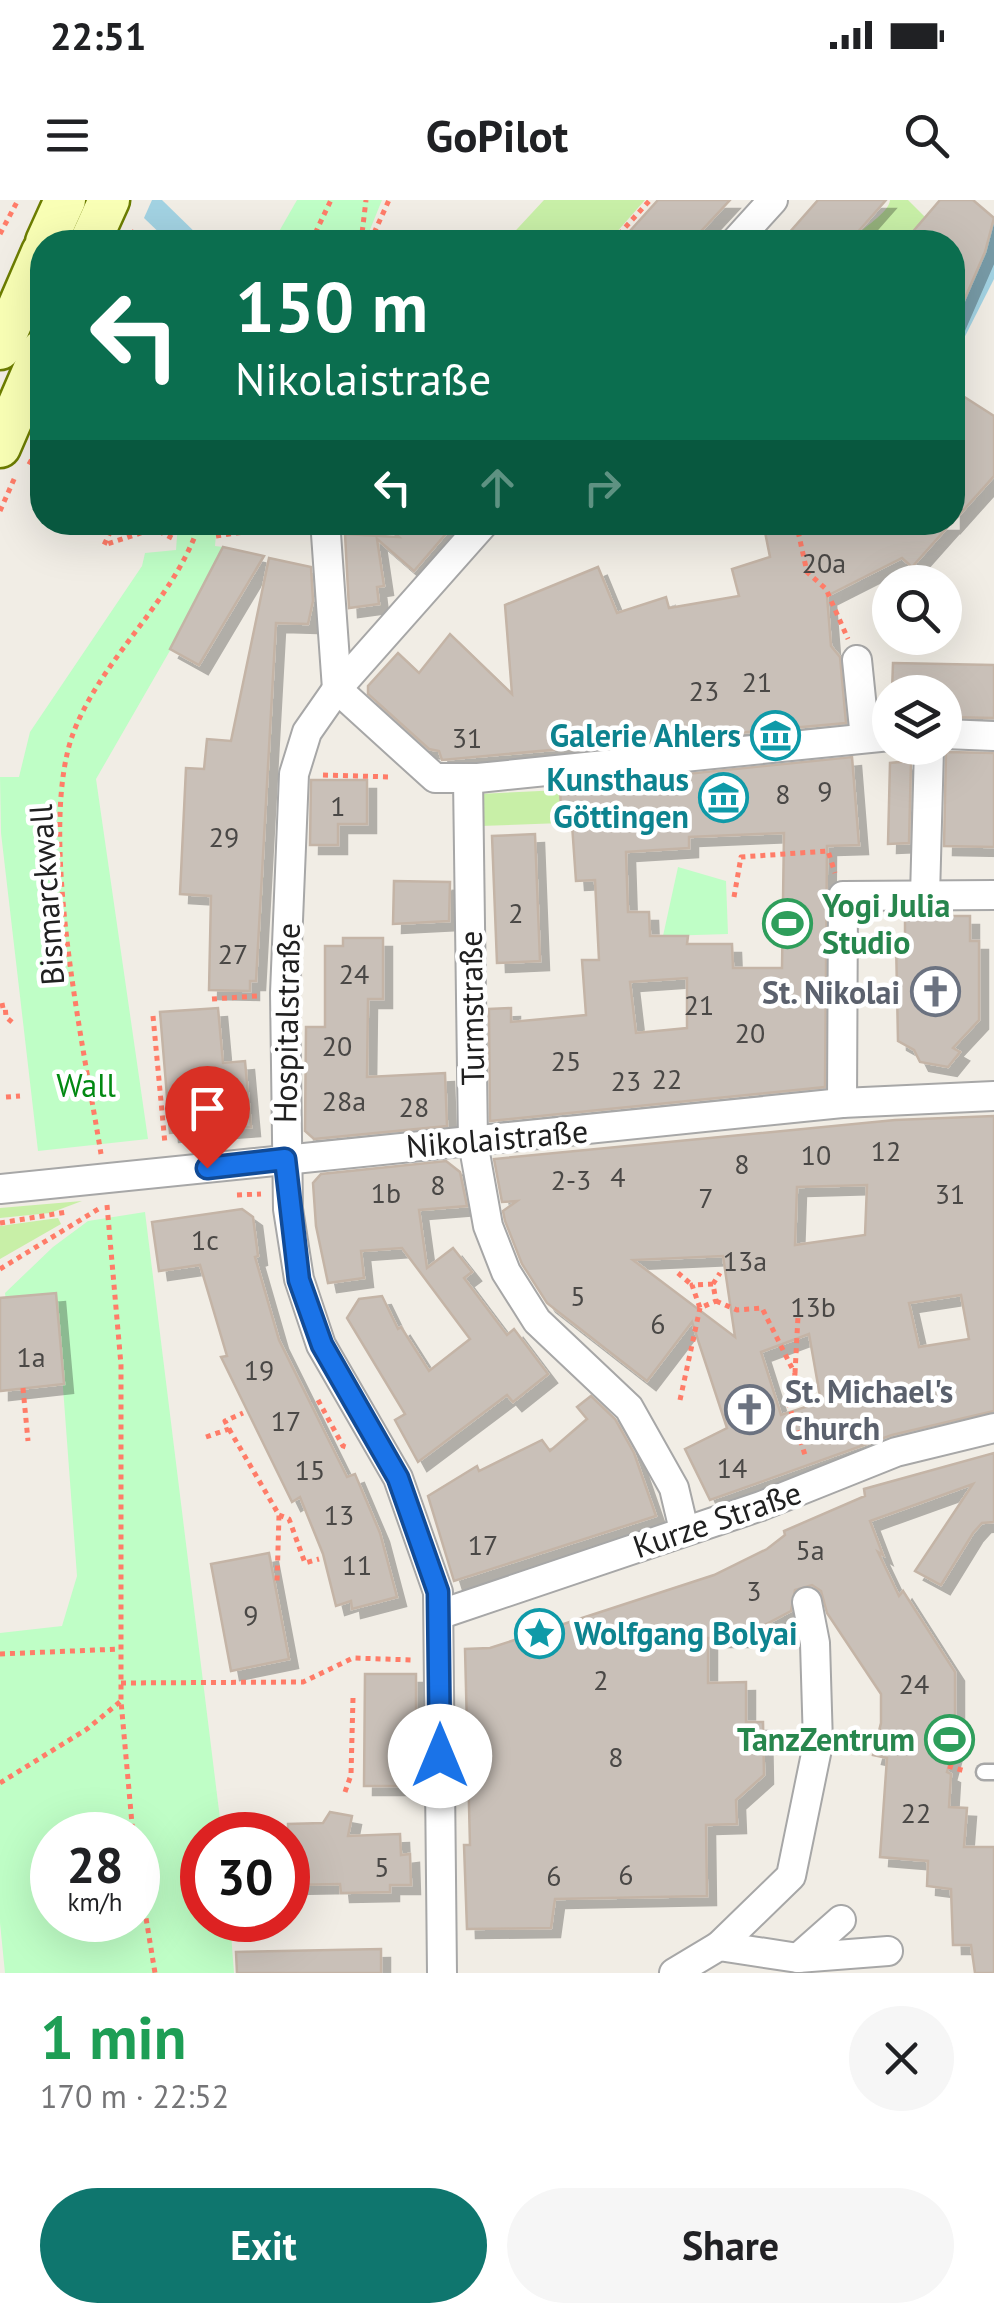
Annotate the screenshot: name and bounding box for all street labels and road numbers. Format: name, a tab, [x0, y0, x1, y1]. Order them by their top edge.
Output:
street label: Bismarckwall	[19, 802, 73, 987]
street label: Hospitalstraße	[263, 922, 309, 1124]
street label: Turmstraße	[449, 930, 493, 1086]
street label: Nikolaistraße	[404, 1109, 590, 1167]
street label: Kurze Straße	[627, 1471, 807, 1567]

